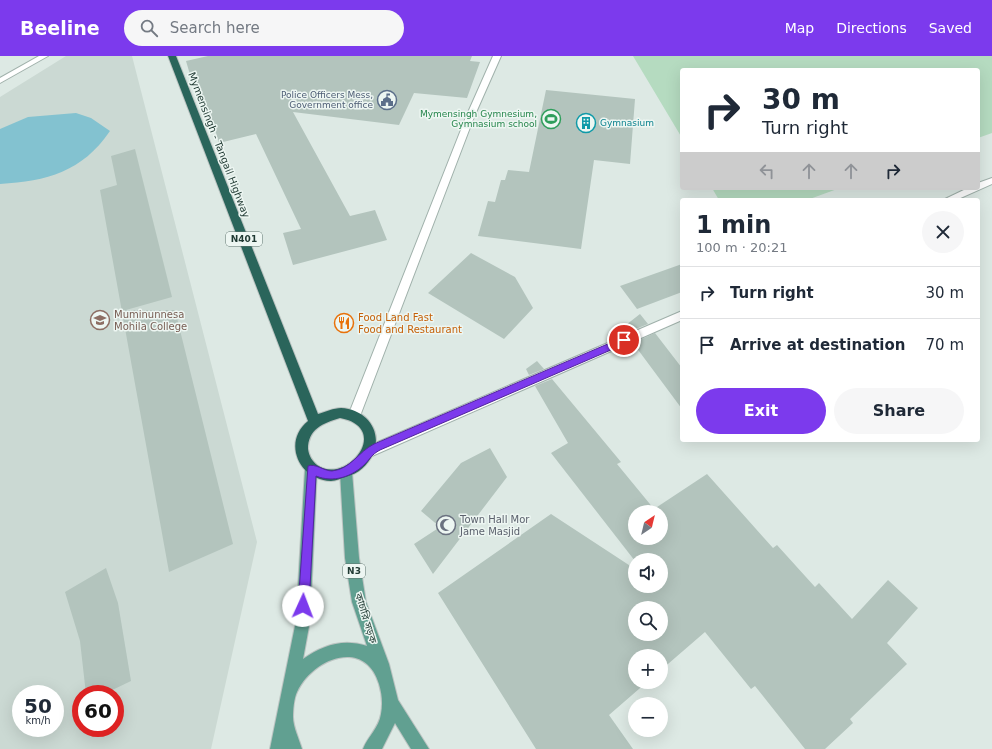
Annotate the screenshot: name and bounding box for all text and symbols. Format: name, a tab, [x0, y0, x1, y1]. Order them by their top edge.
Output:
search box	[124, 10, 404, 46]
text: Beeline	[20, 17, 100, 39]
icon: search	[138, 17, 160, 39]
text: Search here	[170, 19, 260, 37]
text: Map	[785, 20, 814, 36]
text: Directions	[836, 20, 907, 36]
text: Saved	[929, 20, 972, 36]
street label: Mymensingh - Tangail Highway	[186, 71, 252, 219]
text: 30 m	[762, 83, 840, 116]
icon: right	[696, 84, 748, 136]
public building icon: Police Officers Mess, Government office	[376, 89, 398, 111]
place label: Police Officers Mess, Government office	[281, 90, 373, 110]
sports icon: Mymensingh Gymnesium, Gymnasium school	[540, 108, 562, 130]
place label: Mymensingh Gymnesium, Gymnasium school	[420, 109, 537, 129]
building icon: Gymnasium	[575, 112, 597, 134]
text: Turn right	[762, 117, 848, 138]
place label: Gymnasium	[600, 118, 654, 128]
icon: left	[756, 160, 778, 182]
icon: ahead	[798, 160, 820, 182]
icon: ahead	[840, 160, 862, 182]
icon: right	[882, 160, 904, 182]
text: 1 min	[696, 211, 771, 239]
button: close	[922, 211, 964, 253]
road number: N401	[226, 232, 262, 246]
text: 100 m · 20:21	[696, 240, 787, 255]
icon: right	[696, 282, 718, 304]
text: Turn right	[730, 284, 814, 302]
text: 30 m	[926, 284, 964, 302]
school or university icon: Muminunnesa Mohila College	[89, 309, 111, 331]
place label: Muminunnesa Mohila College	[114, 309, 187, 332]
restaurant icon: Food Land Fast Food and Restaurant	[333, 312, 355, 334]
place label: Food Land Fast Food and Restaurant	[358, 312, 462, 335]
pin	[607, 323, 641, 357]
icon: arrive	[613, 329, 635, 351]
icon: arrive	[696, 334, 718, 356]
text: Arrive at destination	[730, 336, 905, 354]
text: 70 m	[926, 336, 964, 354]
button: Exit	[696, 388, 826, 434]
button: Share	[834, 388, 964, 434]
north arrow	[628, 505, 668, 545]
map controls	[628, 505, 668, 737]
mosque icon: Town Hall Mor Jame Masjid	[435, 514, 457, 536]
place label: Town Hall Mor Jame Masjid	[459, 514, 530, 537]
button: sound	[628, 553, 668, 593]
road number: N3	[343, 564, 365, 578]
position arrow	[282, 585, 324, 627]
street label: কাচারি সড়ক	[353, 591, 379, 645]
button: search	[628, 601, 668, 641]
button: +	[628, 649, 668, 689]
speed limit sign: 60	[72, 685, 124, 737]
text: 50	[24, 694, 52, 718]
button: −	[628, 697, 668, 737]
text: km/h	[25, 715, 51, 726]

